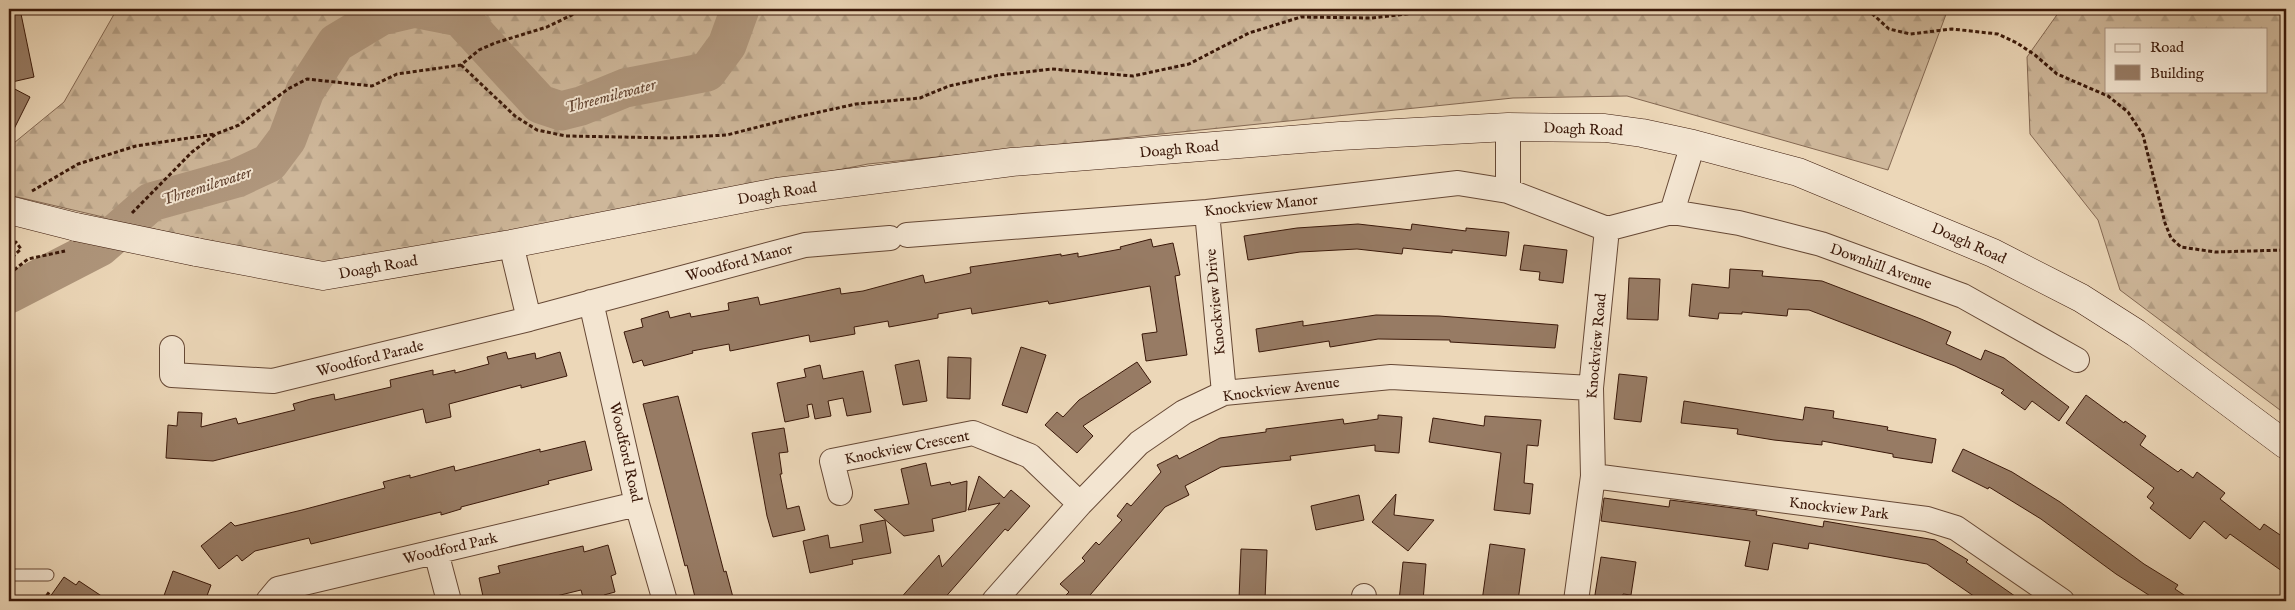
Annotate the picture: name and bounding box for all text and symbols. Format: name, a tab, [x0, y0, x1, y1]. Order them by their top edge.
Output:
legend	[2105, 28, 2268, 92]
text: Road	[2150, 38, 2185, 57]
text: Building	[2150, 64, 2205, 83]
water label: Threemilewater	[563, 75, 660, 119]
street label: Doagh Road	[1543, 119, 1624, 140]
street label: Doagh Road	[1138, 136, 1221, 162]
water label: Threemilewater	[159, 162, 256, 211]
street label: Doagh Road	[736, 178, 819, 209]
street label: Knockview Manor	[1203, 190, 1319, 221]
street label: Doagh Road	[1928, 219, 2010, 269]
street label: Woodford Manor	[684, 239, 795, 286]
street label: Downhill Avenue	[1827, 239, 1935, 294]
street label: Knockview Drive	[1201, 248, 1230, 356]
street label: Doagh Road	[337, 251, 420, 284]
street label: Knockview Road	[1582, 291, 1611, 400]
street label: Woodford Parade	[315, 336, 426, 381]
street label: Knockview Avenue	[1221, 373, 1341, 406]
street label: Woodford Road	[605, 400, 646, 505]
street label: Knockview Crescent	[843, 426, 971, 469]
street label: Knockview Park	[1788, 493, 1891, 524]
street label: Woodford Park	[401, 528, 500, 569]

